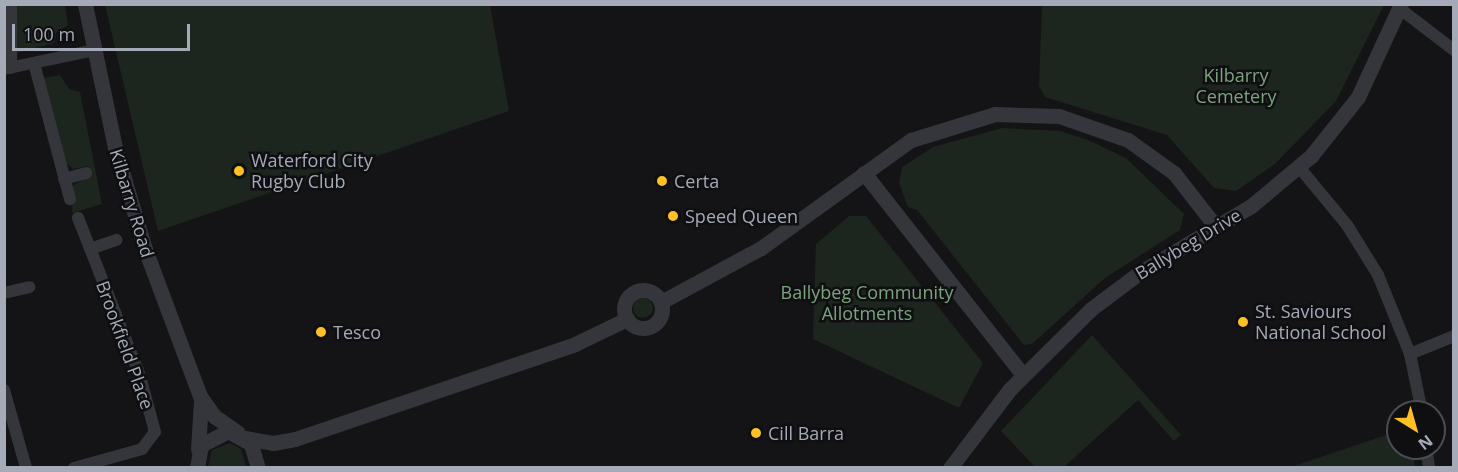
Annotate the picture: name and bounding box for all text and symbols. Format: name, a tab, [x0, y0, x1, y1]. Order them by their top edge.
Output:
scale bar	[15, 12, 194, 50]
text: 100 m	[23, 22, 75, 46]
park label: Kilbarry Cemetery	[1195, 65, 1277, 107]
street label: Kilbarry Road	[105, 146, 159, 260]
place label: Waterford City Rugby Club	[251, 150, 373, 192]
marker: Waterford City Rugby Club	[232, 164, 246, 178]
place label: Certa	[674, 170, 719, 192]
marker: Certa	[655, 174, 669, 188]
street label: Ballybeg Drive	[1131, 204, 1245, 284]
place label: Speed Queen	[685, 205, 798, 227]
marker: Speed Queen	[666, 209, 680, 223]
street label: Brookfield Place	[92, 278, 158, 412]
park label: Ballybeg Community Allotments	[781, 282, 953, 324]
place label: St. Saviours National School	[1255, 301, 1386, 344]
marker: St. Saviours National School	[1236, 315, 1250, 329]
place label: Tesco	[333, 321, 381, 343]
marker: Tesco	[314, 325, 328, 339]
north arrow	[1386, 400, 1446, 460]
place label: Cill Barra	[768, 422, 844, 444]
marker: Cill Barra	[749, 426, 763, 440]
text: N	[1414, 430, 1437, 455]

